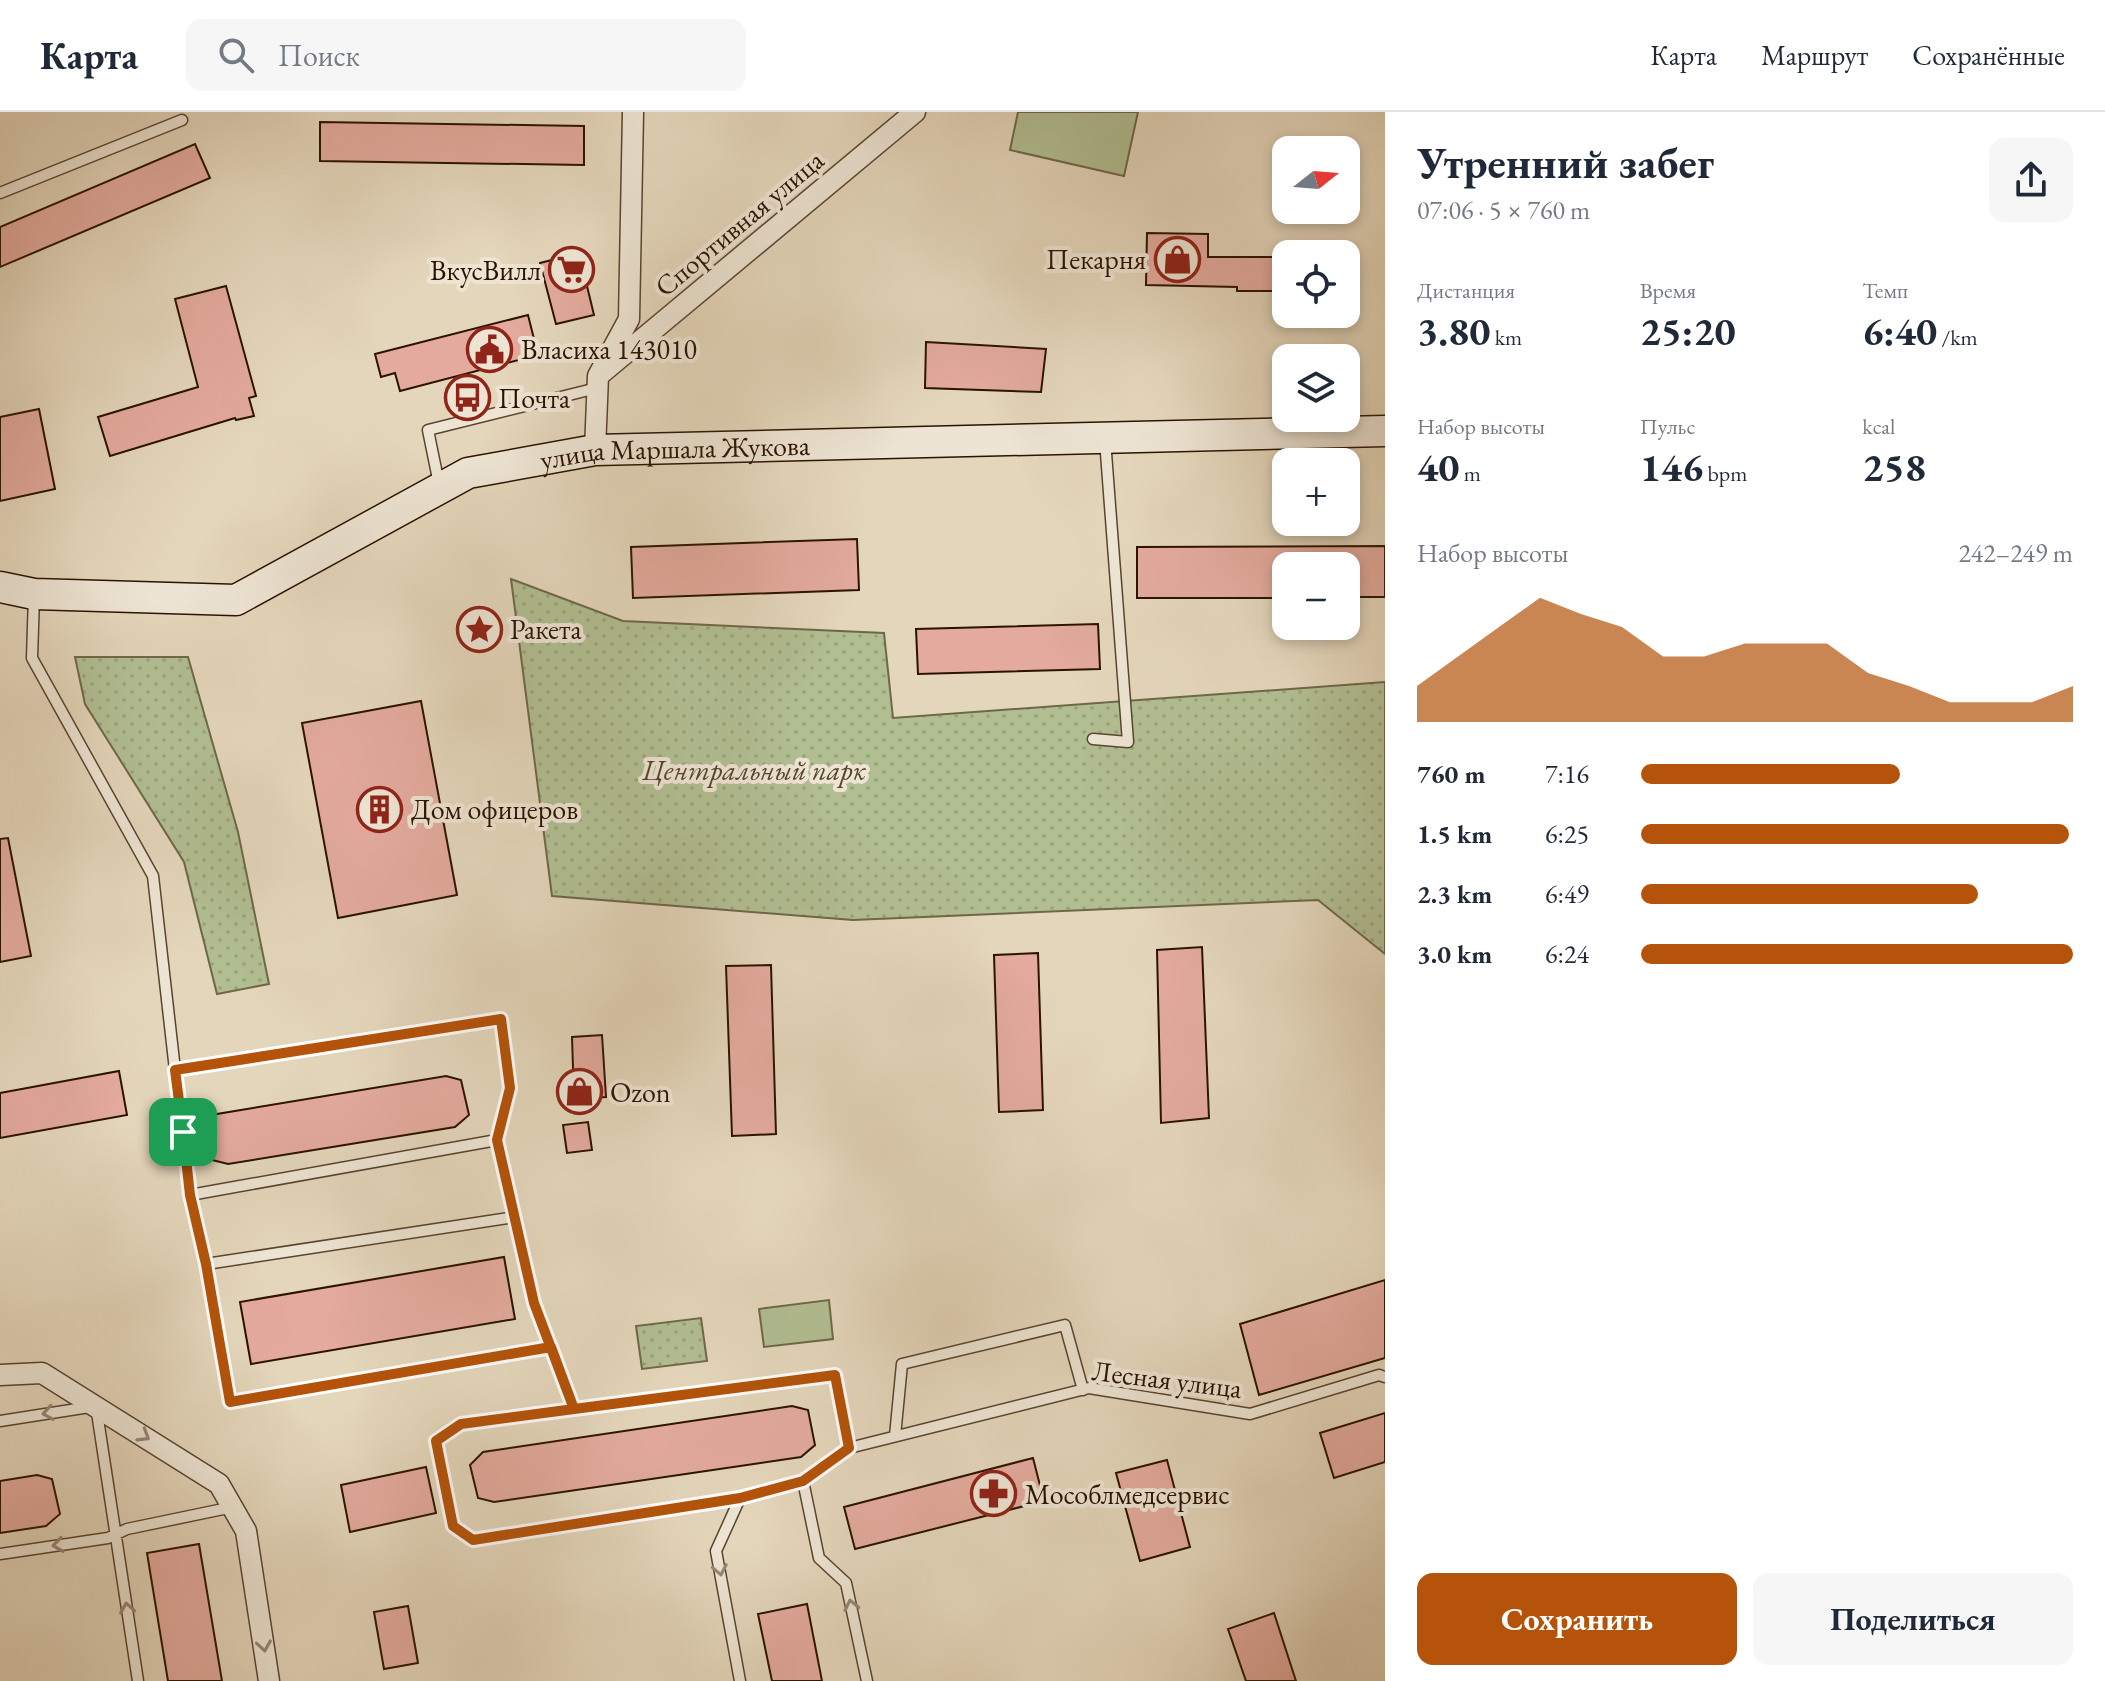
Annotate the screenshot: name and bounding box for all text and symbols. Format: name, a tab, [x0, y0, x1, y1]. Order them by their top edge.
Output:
search box	[186, 19, 746, 91]
text: Карта	[40, 31, 138, 80]
icon: search	[214, 33, 258, 77]
text: Поиск	[278, 36, 360, 75]
text: Карта	[1650, 37, 1717, 73]
text: Маршрут	[1761, 37, 1868, 73]
text: Сохранённые	[1912, 37, 2065, 73]
text: Утренний забег	[1417, 134, 1714, 191]
north arrow	[1272, 136, 1360, 224]
map controls	[1272, 136, 1360, 640]
button: share	[1989, 138, 2073, 222]
street label: Спортивная улица	[647, 141, 832, 304]
text: 07:06 · 5 × 760 m	[1417, 193, 1590, 227]
shop icon: Пекарня	[1153, 235, 1201, 283]
button: locate	[1272, 240, 1360, 328]
place label: Пекарня	[1046, 241, 1146, 277]
supermarket icon: ВкусВилл	[548, 246, 596, 294]
place label: ВкусВилл	[430, 252, 541, 288]
text: Дистанция	[1417, 276, 1515, 305]
text: Время	[1640, 276, 1696, 305]
text: Темп	[1862, 276, 1908, 305]
text: 3.80	[1417, 305, 1490, 357]
text: 25:20	[1640, 305, 1736, 357]
text: 6:40	[1862, 305, 1937, 357]
text: km	[1490, 323, 1522, 352]
text: /km	[1937, 323, 1978, 352]
public building icon: Власиха 143010	[466, 325, 514, 373]
place label: Власиха 143010	[521, 331, 697, 367]
button: layers	[1272, 344, 1360, 432]
bus stop icon: Почта	[443, 374, 491, 422]
place label: Почта	[498, 380, 571, 416]
text: Набор высоты	[1417, 412, 1545, 441]
text: Пульс	[1640, 412, 1695, 441]
text: kcal	[1862, 412, 1895, 441]
street label: улица Маршала Жукова	[537, 427, 811, 478]
text: 40	[1417, 441, 1459, 493]
text: 146	[1640, 441, 1703, 493]
text: 258	[1862, 441, 1926, 493]
button: +	[1272, 448, 1360, 536]
text: m	[1459, 459, 1481, 488]
text: bpm	[1703, 459, 1747, 488]
text: Набор высоты	[1417, 536, 1568, 570]
text: 242–249 m	[1958, 536, 2073, 570]
button: −	[1272, 552, 1360, 640]
place icon: Ракета	[455, 605, 503, 653]
place label: Ракета	[510, 611, 582, 647]
park label: Центральный парк	[641, 752, 867, 788]
text: 760 m	[1417, 757, 1485, 791]
text: 7:16	[1545, 757, 1589, 791]
building icon: Дом офицеров	[356, 785, 404, 833]
place label: Дом офицеров	[411, 791, 578, 827]
text: 1.5 km	[1417, 817, 1492, 851]
text: 6:25	[1545, 817, 1589, 851]
text: 2.3 km	[1417, 877, 1492, 911]
text: 6:49	[1545, 877, 1589, 911]
text: 3.0 km	[1417, 937, 1492, 971]
text: 6:24	[1545, 937, 1589, 971]
shop icon: Ozon	[555, 1068, 603, 1116]
place label: Ozon	[610, 1074, 671, 1110]
pin	[149, 1098, 217, 1166]
icon: arrive	[161, 1110, 205, 1154]
street label: Лесная улица	[1090, 1352, 1245, 1406]
one-way arrow	[41, 1404, 55, 1421]
one-way arrow	[135, 1426, 150, 1442]
pharmacy icon: Мособлмедсервис	[970, 1470, 1018, 1518]
place label: Мособлмедсервис	[1025, 1476, 1230, 1512]
one-way arrow	[51, 1536, 65, 1553]
one-way arrow	[710, 1564, 727, 1577]
button: Сохранить	[1417, 1573, 1737, 1665]
button: Поделиться	[1753, 1573, 2073, 1665]
one-way arrow	[843, 1598, 860, 1612]
one-way arrow	[119, 1601, 136, 1614]
one-way arrow	[255, 1639, 272, 1652]

